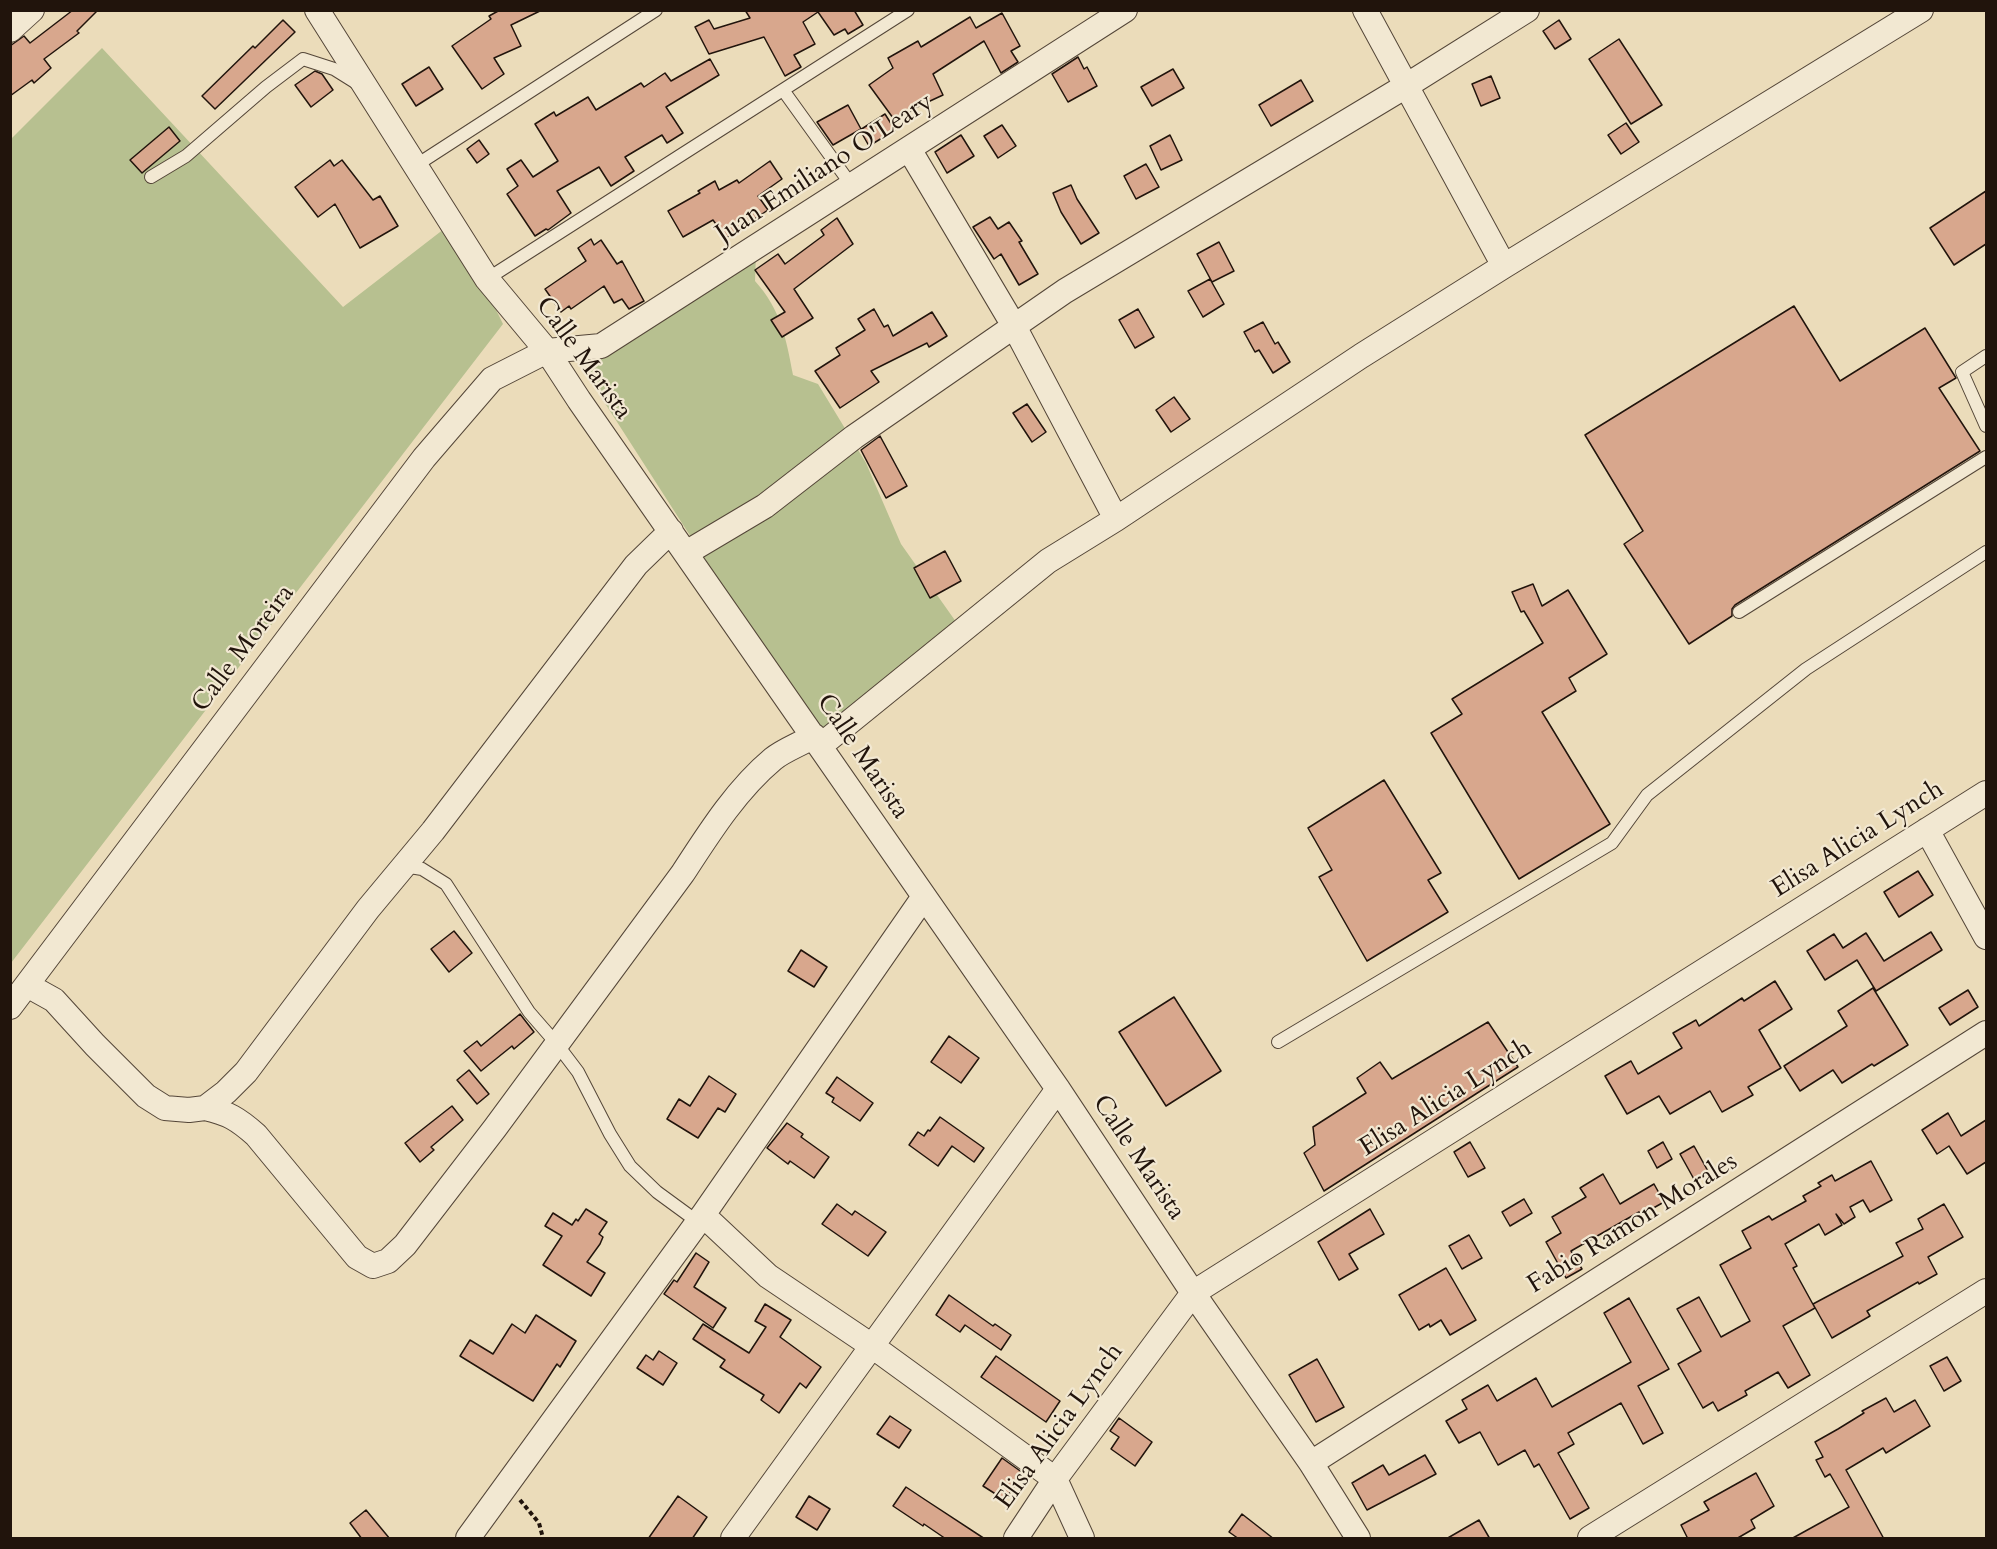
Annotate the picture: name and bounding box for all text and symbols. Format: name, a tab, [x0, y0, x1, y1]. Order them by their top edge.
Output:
street label: Juan Emiliano O'Leary	[711, 87, 939, 251]
street label: Calle Marista	[528, 292, 638, 426]
street label: Calle Moreira	[186, 579, 302, 719]
street label: Calle Marista	[809, 689, 915, 825]
street label: Elisa Alicia Lynch	[1766, 775, 1950, 905]
street label: Elisa Alicia Lynch	[1354, 1034, 1538, 1164]
street label: Calle Marista	[1085, 1090, 1191, 1226]
street label: Fabio Ramon Morales	[1522, 1147, 1744, 1301]
street label: Elisa Alicia Lynch	[989, 1338, 1131, 1516]

